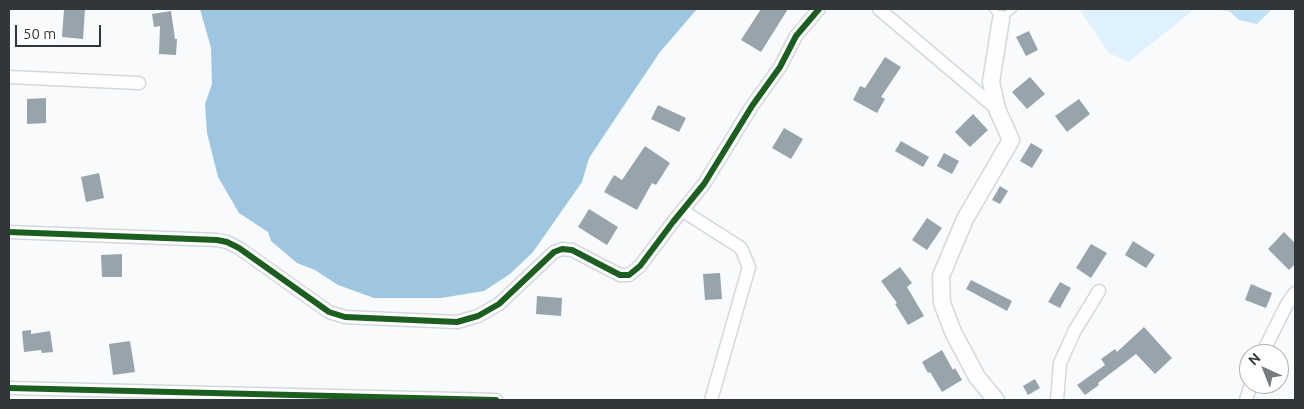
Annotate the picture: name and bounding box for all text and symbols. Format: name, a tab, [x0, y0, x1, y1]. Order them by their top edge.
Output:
scale bar	[18, 15, 104, 47]
text: 50 m	[23, 25, 56, 42]
north arrow	[1239, 344, 1289, 394]
text: N	[1245, 350, 1264, 368]

